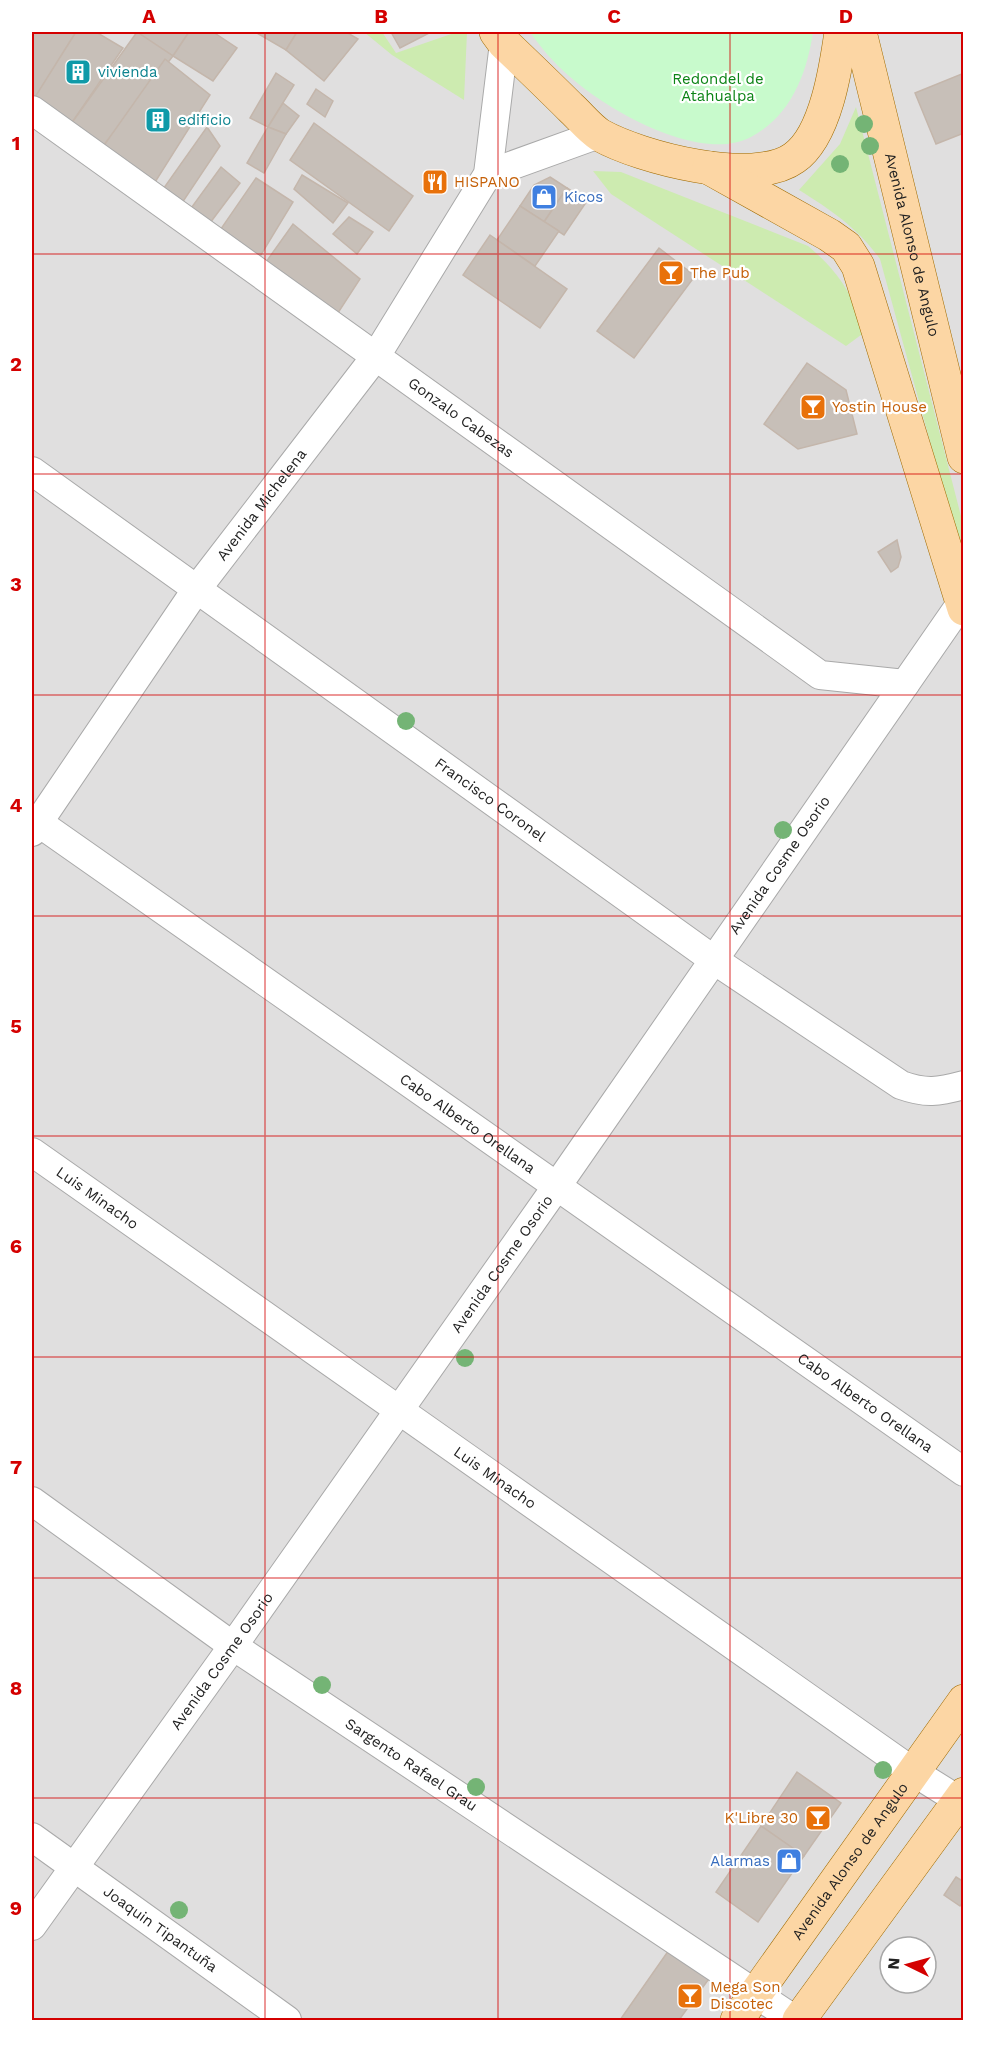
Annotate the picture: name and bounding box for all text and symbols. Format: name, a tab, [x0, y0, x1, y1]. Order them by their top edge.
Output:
text: A	[142, 4, 156, 28]
text: B	[374, 4, 388, 28]
text: C	[607, 4, 621, 28]
text: D	[839, 4, 853, 28]
building icon: vivienda	[63, 57, 93, 87]
place label: vivienda	[98, 63, 158, 81]
park label: Redondel de Atahualpa	[672, 70, 764, 105]
building icon: edificio	[143, 105, 173, 135]
place label: edificio	[178, 111, 231, 129]
text: 1	[12, 131, 20, 155]
street label: Avenida Alonso de Angulo	[881, 151, 943, 339]
restaurant icon: HISPANO	[420, 167, 450, 197]
place label: HISPANO	[454, 173, 520, 191]
shop icon: Kicos	[529, 182, 559, 212]
place label: Kicos	[564, 188, 603, 206]
bar icon: The Pub	[656, 258, 686, 288]
place label: The Pub	[690, 264, 750, 282]
text: 2	[10, 352, 22, 376]
street label: Gonzalo Cabezas	[405, 374, 518, 462]
bar icon: Yostin House	[798, 392, 828, 422]
place label: Yostin House	[832, 398, 927, 416]
street label: Avenida Michelena	[213, 445, 311, 564]
text: 3	[10, 572, 22, 596]
street label: Francisco Coronel	[432, 754, 550, 846]
street label: Avenida Cosme Osorio	[725, 792, 834, 938]
text: 4	[10, 793, 23, 817]
text: 5	[10, 1014, 22, 1038]
street label: Cabo Alberto Orellana	[396, 1070, 539, 1178]
street label: Luis Minacho	[53, 1163, 142, 1233]
street label: Avenida Cosme Osorio	[447, 1192, 557, 1336]
text: 6	[10, 1234, 22, 1258]
street label: Cabo Alberto Orellana	[794, 1349, 937, 1457]
street label: Luis Minacho	[450, 1443, 540, 1513]
text: 7	[10, 1455, 22, 1479]
street label: Avenida Cosme Osorio	[167, 1589, 277, 1733]
text: 8	[10, 1676, 22, 1700]
street label: Sargento Rafael Grau	[342, 1714, 481, 1815]
street label: Avenida Alonso de Angulo	[788, 1779, 912, 1943]
bar icon: K'Libre 30	[803, 1803, 833, 1833]
place label: K'Libre 30	[725, 1809, 798, 1827]
shop icon: Alarmas	[774, 1846, 804, 1876]
place label: Alarmas	[710, 1852, 770, 1870]
street label: Joaquin Tipantuña	[100, 1882, 221, 1976]
text: 9	[10, 1896, 22, 1920]
north arrow	[878, 1935, 938, 1995]
text: N	[884, 1957, 904, 1970]
place label: Mega Son Discotec	[710, 1978, 781, 2013]
bar icon: Mega Son Discotec	[675, 1981, 705, 2011]

